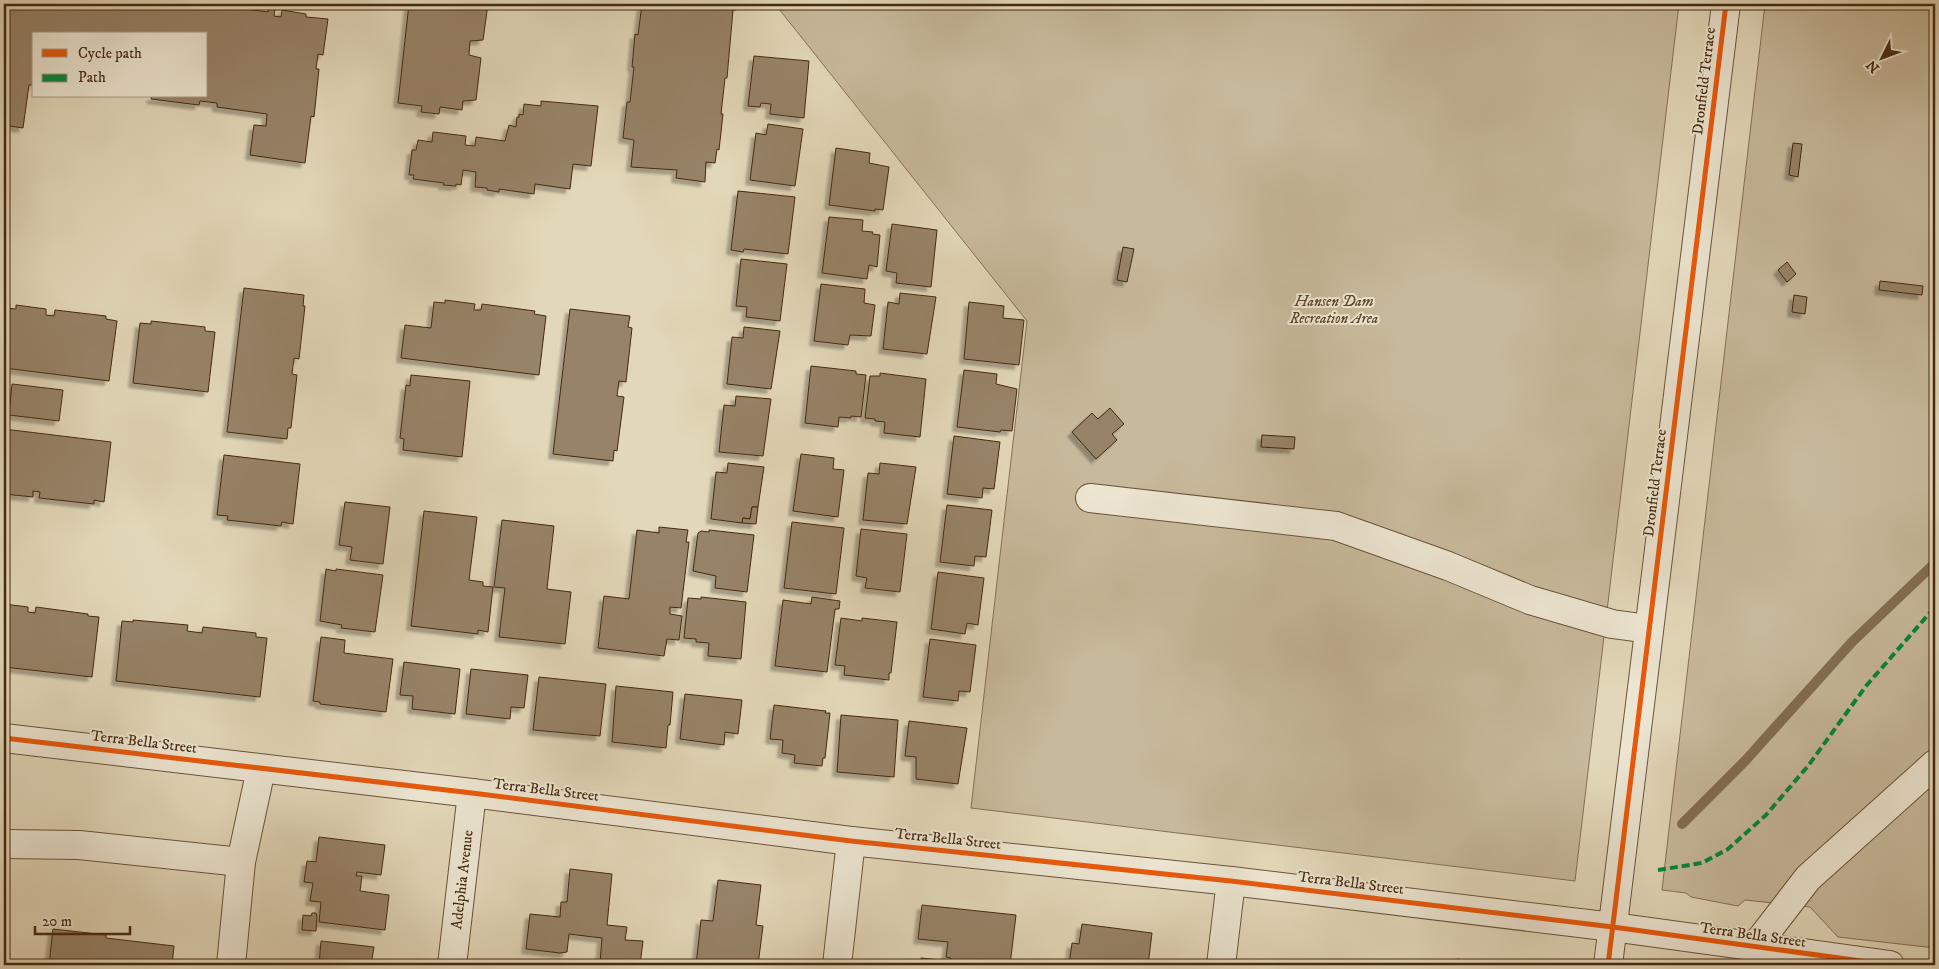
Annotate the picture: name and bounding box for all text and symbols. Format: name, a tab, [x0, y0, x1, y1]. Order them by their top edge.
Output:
street label: Dronfield Terrace	[1688, 26, 1720, 136]
legend	[32, 32, 208, 98]
north arrow	[1856, 32, 1906, 82]
text: Cycle path	[78, 44, 142, 63]
text: N	[1862, 55, 1884, 76]
text: Path	[78, 68, 106, 87]
park label: Hansen Dam Recreation Area	[1289, 292, 1378, 328]
street label: Dronfield Terrace	[1639, 428, 1671, 538]
street label: Terra Bella Street	[90, 726, 198, 758]
street label: Terra Bella Street	[492, 774, 600, 806]
street label: Terra Bella Street	[894, 824, 1002, 854]
street label: Adelphia Avenue	[447, 829, 477, 930]
street label: Terra Bella Street	[1297, 867, 1405, 899]
scale bar	[35, 904, 130, 936]
text: 20 m	[42, 912, 72, 931]
street label: Terra Bella Street	[1699, 918, 1807, 952]

